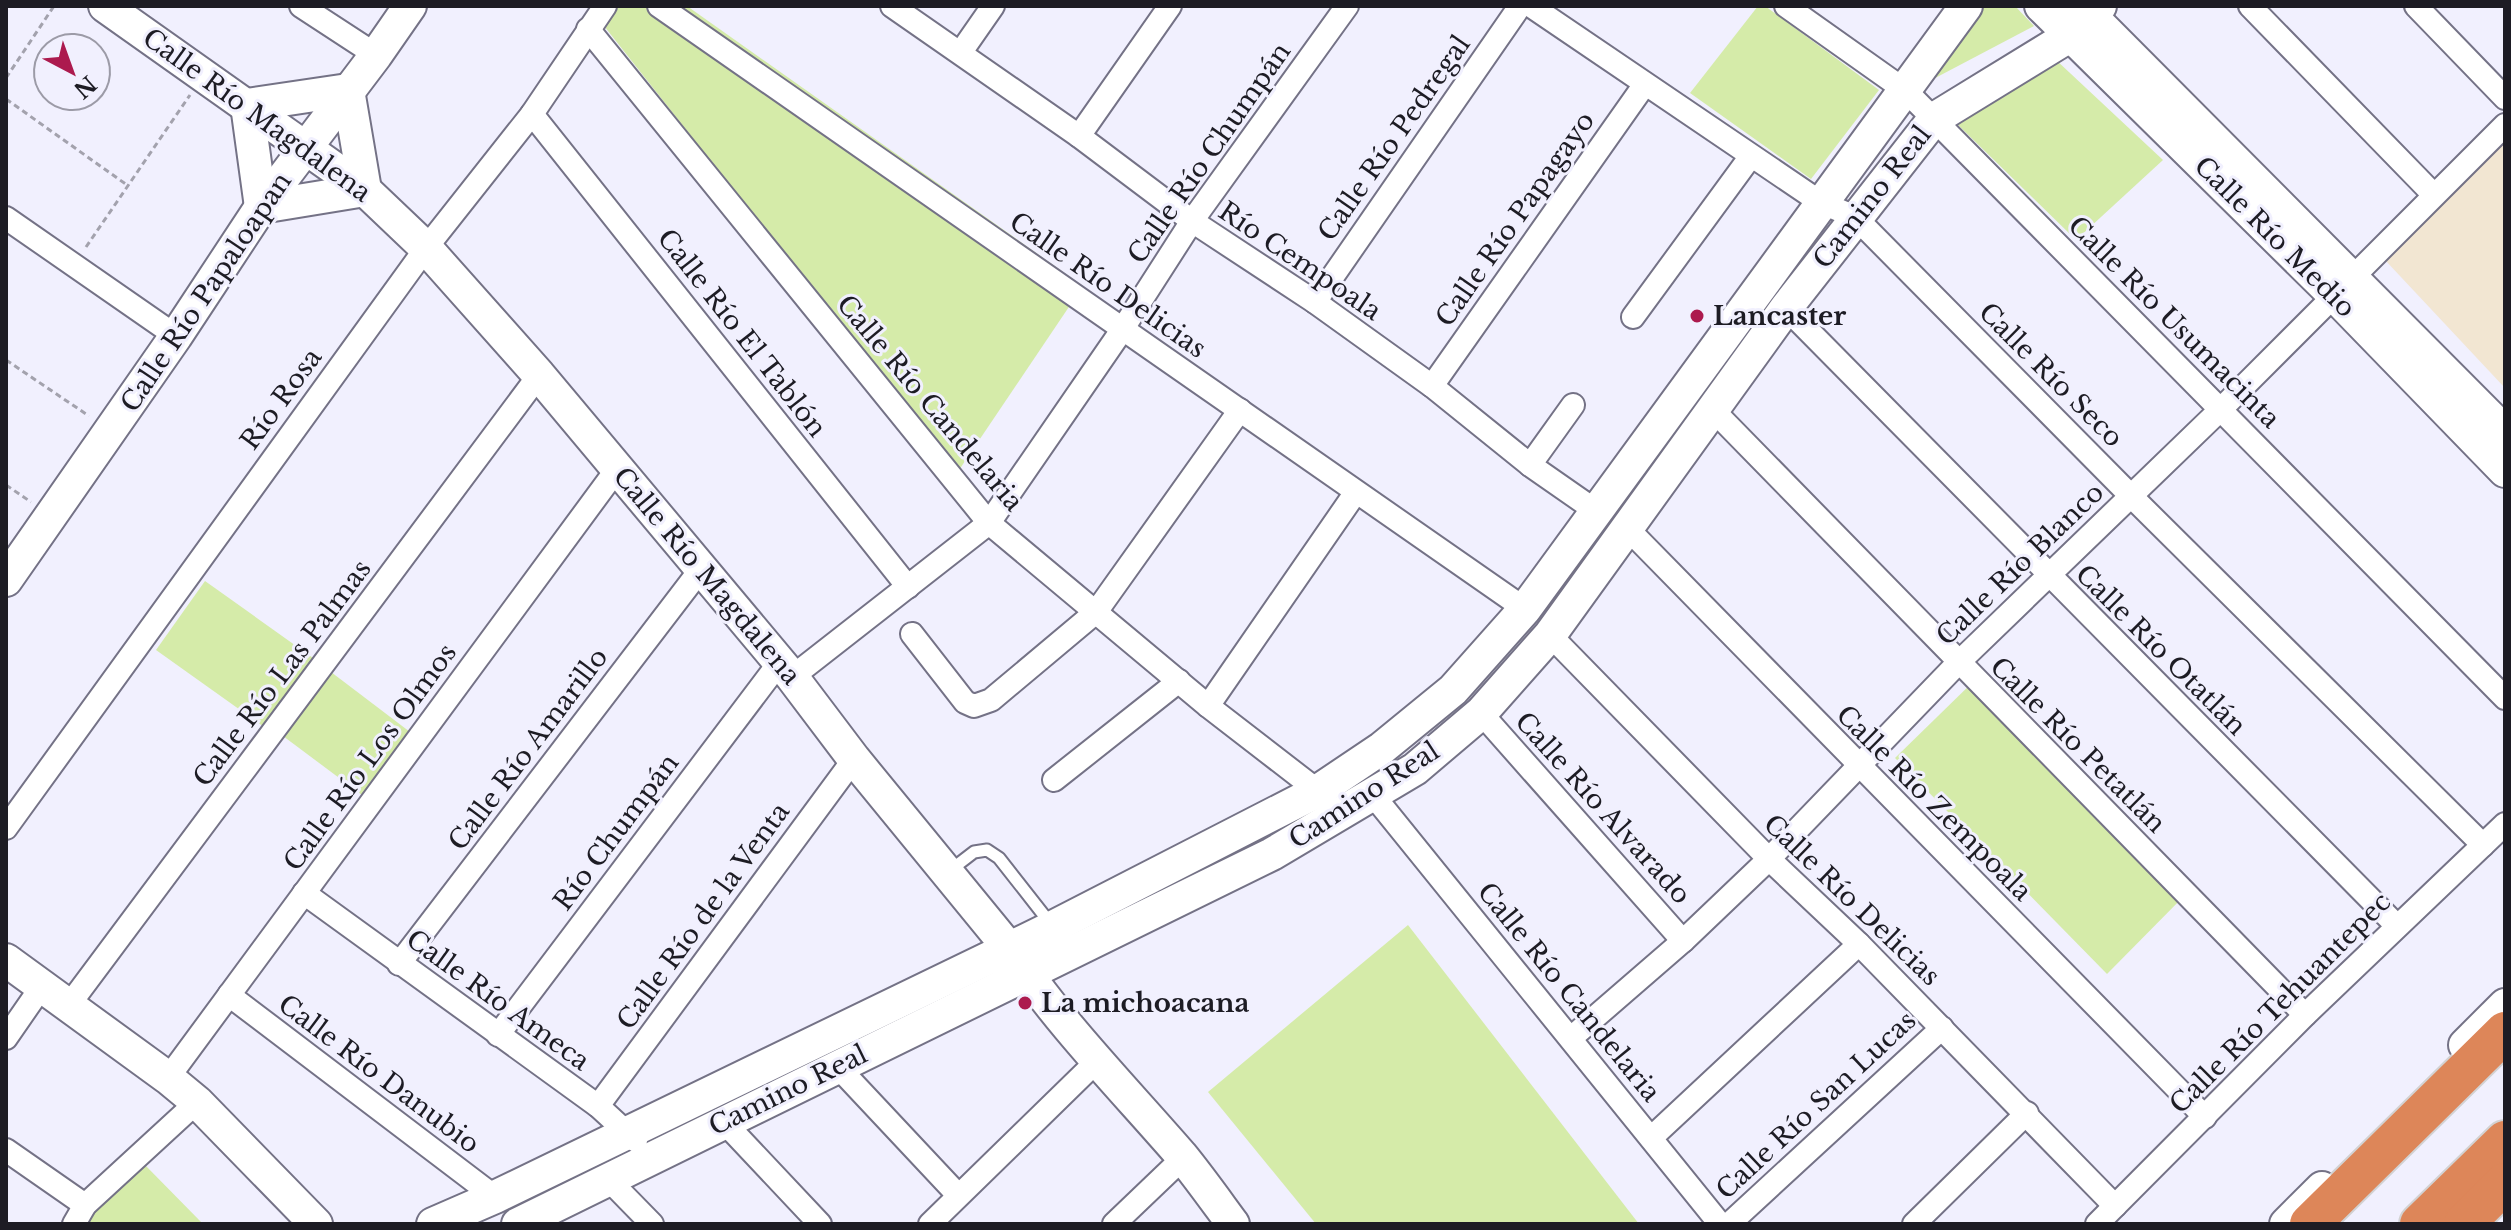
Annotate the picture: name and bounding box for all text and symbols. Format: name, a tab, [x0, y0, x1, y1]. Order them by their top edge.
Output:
street label: Calle Río Magdalena	[137, 21, 378, 209]
street label: Calle Río Pedregal	[1311, 29, 1477, 247]
north arrow	[32, 32, 112, 112]
street label: Calle Río Chumpán	[1121, 36, 1297, 270]
text: N	[68, 70, 101, 104]
street label: Calle Río Papagayo	[1429, 105, 1601, 333]
street label: Camino Real	[1806, 119, 1938, 275]
street label: Calle Río Medio	[2188, 150, 2362, 324]
street label: Calle Río Papaloapan	[114, 166, 298, 418]
street label: Río Cempoala	[1213, 195, 1388, 328]
street label: Calle Río Delicias	[1004, 205, 1212, 365]
street label: Calle Río Usumacinta	[2061, 209, 2287, 435]
street label: Calle Río El Tablón	[651, 223, 833, 443]
street label: Calle Río Candelaria	[830, 288, 1030, 518]
street label: Calle Río Seco	[1972, 296, 2130, 454]
place label: Lancaster	[1713, 300, 1846, 332]
marker: Lancaster	[1688, 307, 1706, 325]
street label: Río Rosa	[234, 342, 329, 456]
street label: Calle Río Magdalena	[607, 461, 808, 692]
street label: Calle Río Blanco	[1930, 476, 2110, 652]
street label: Calle Río Las Palmas	[186, 553, 378, 793]
street label: Calle Río Otatlán	[2069, 558, 2253, 742]
street label: Calle Río Los Olmos	[277, 637, 463, 877]
street label: Calle Río Amarillo	[442, 642, 614, 856]
street label: Calle Río Petatlán	[1984, 651, 2173, 840]
street label: Calle Río Zempoala	[1830, 699, 2039, 908]
street label: Calle Río Alvarado	[1508, 706, 1698, 910]
street label: Camino Real	[1283, 735, 1445, 855]
street label: Río Chumpán	[547, 747, 685, 917]
street label: Calle Río de la Venta	[610, 796, 796, 1036]
street label: Calle Río Delicias	[1757, 808, 1947, 992]
street label: Calle Río Candelaria	[1471, 876, 1668, 1108]
street label: Calle Río Tehuantepec	[2163, 886, 2397, 1120]
street label: Calle Río Ameca	[400, 923, 596, 1078]
place label: La michoacana	[1041, 987, 1249, 1019]
street label: Calle Río Danubio	[272, 988, 486, 1160]
marker: La michoacana	[1016, 994, 1034, 1012]
street label: Calle Río San Lucas	[1710, 1004, 1922, 1206]
street label: Camino Real	[703, 1038, 873, 1142]

